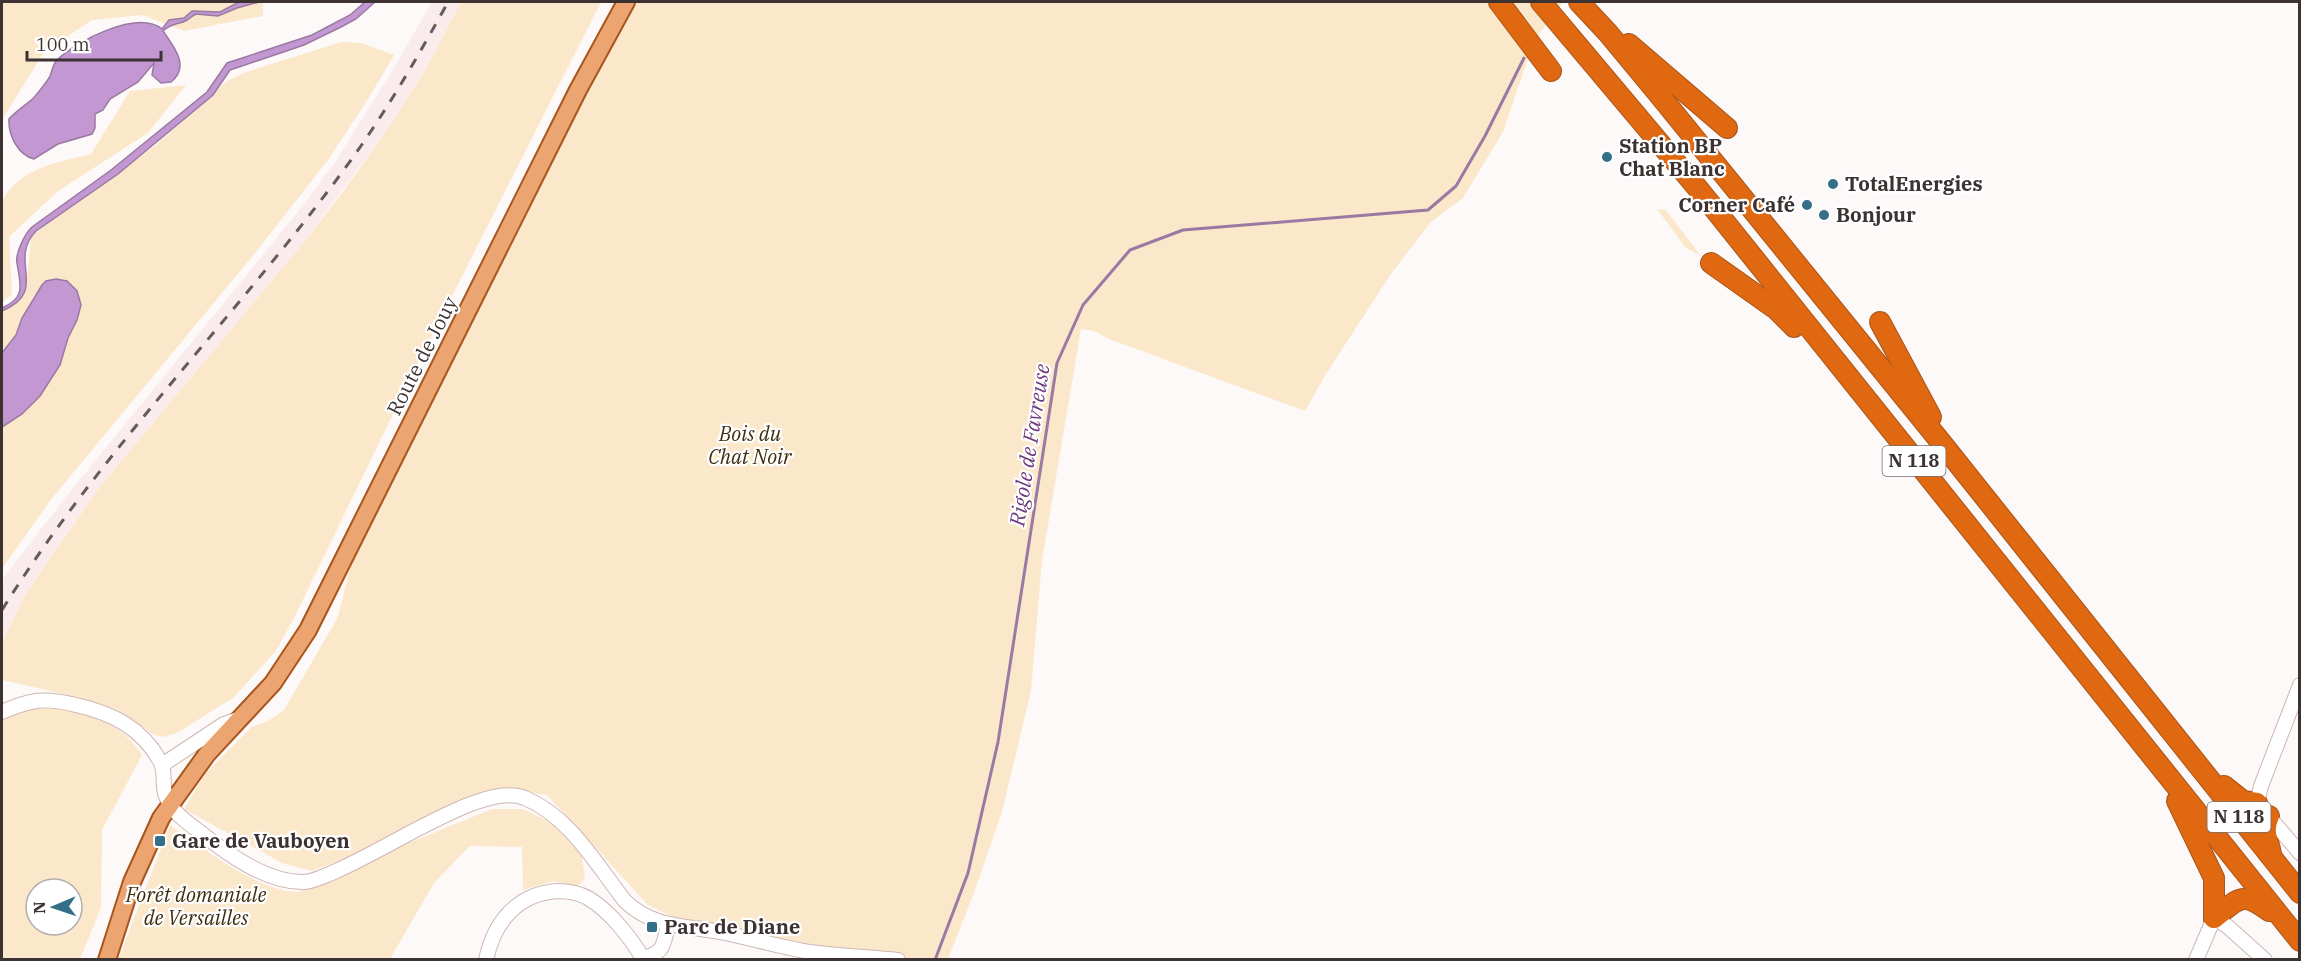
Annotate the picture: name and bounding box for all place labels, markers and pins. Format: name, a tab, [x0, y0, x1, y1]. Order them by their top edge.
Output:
place label: Station BP Chat Blanc	[1619, 132, 1725, 182]
marker: Station BP Chat Blanc	[1600, 150, 1614, 164]
place label: TotalEnergies	[1845, 170, 1983, 197]
marker: TotalEnergies	[1826, 177, 1840, 191]
place label: Corner Café	[1678, 191, 1795, 218]
marker: Corner Café	[1800, 198, 1814, 212]
place label: Bonjour	[1836, 201, 1916, 228]
marker: Bonjour	[1817, 208, 1831, 222]
place label: Gare de Vauboyen	[172, 827, 350, 854]
marker: Gare de Vauboyen	[153, 834, 167, 848]
place label: Parc de Diane	[664, 913, 800, 940]
marker: Parc de Diane	[645, 920, 659, 934]

